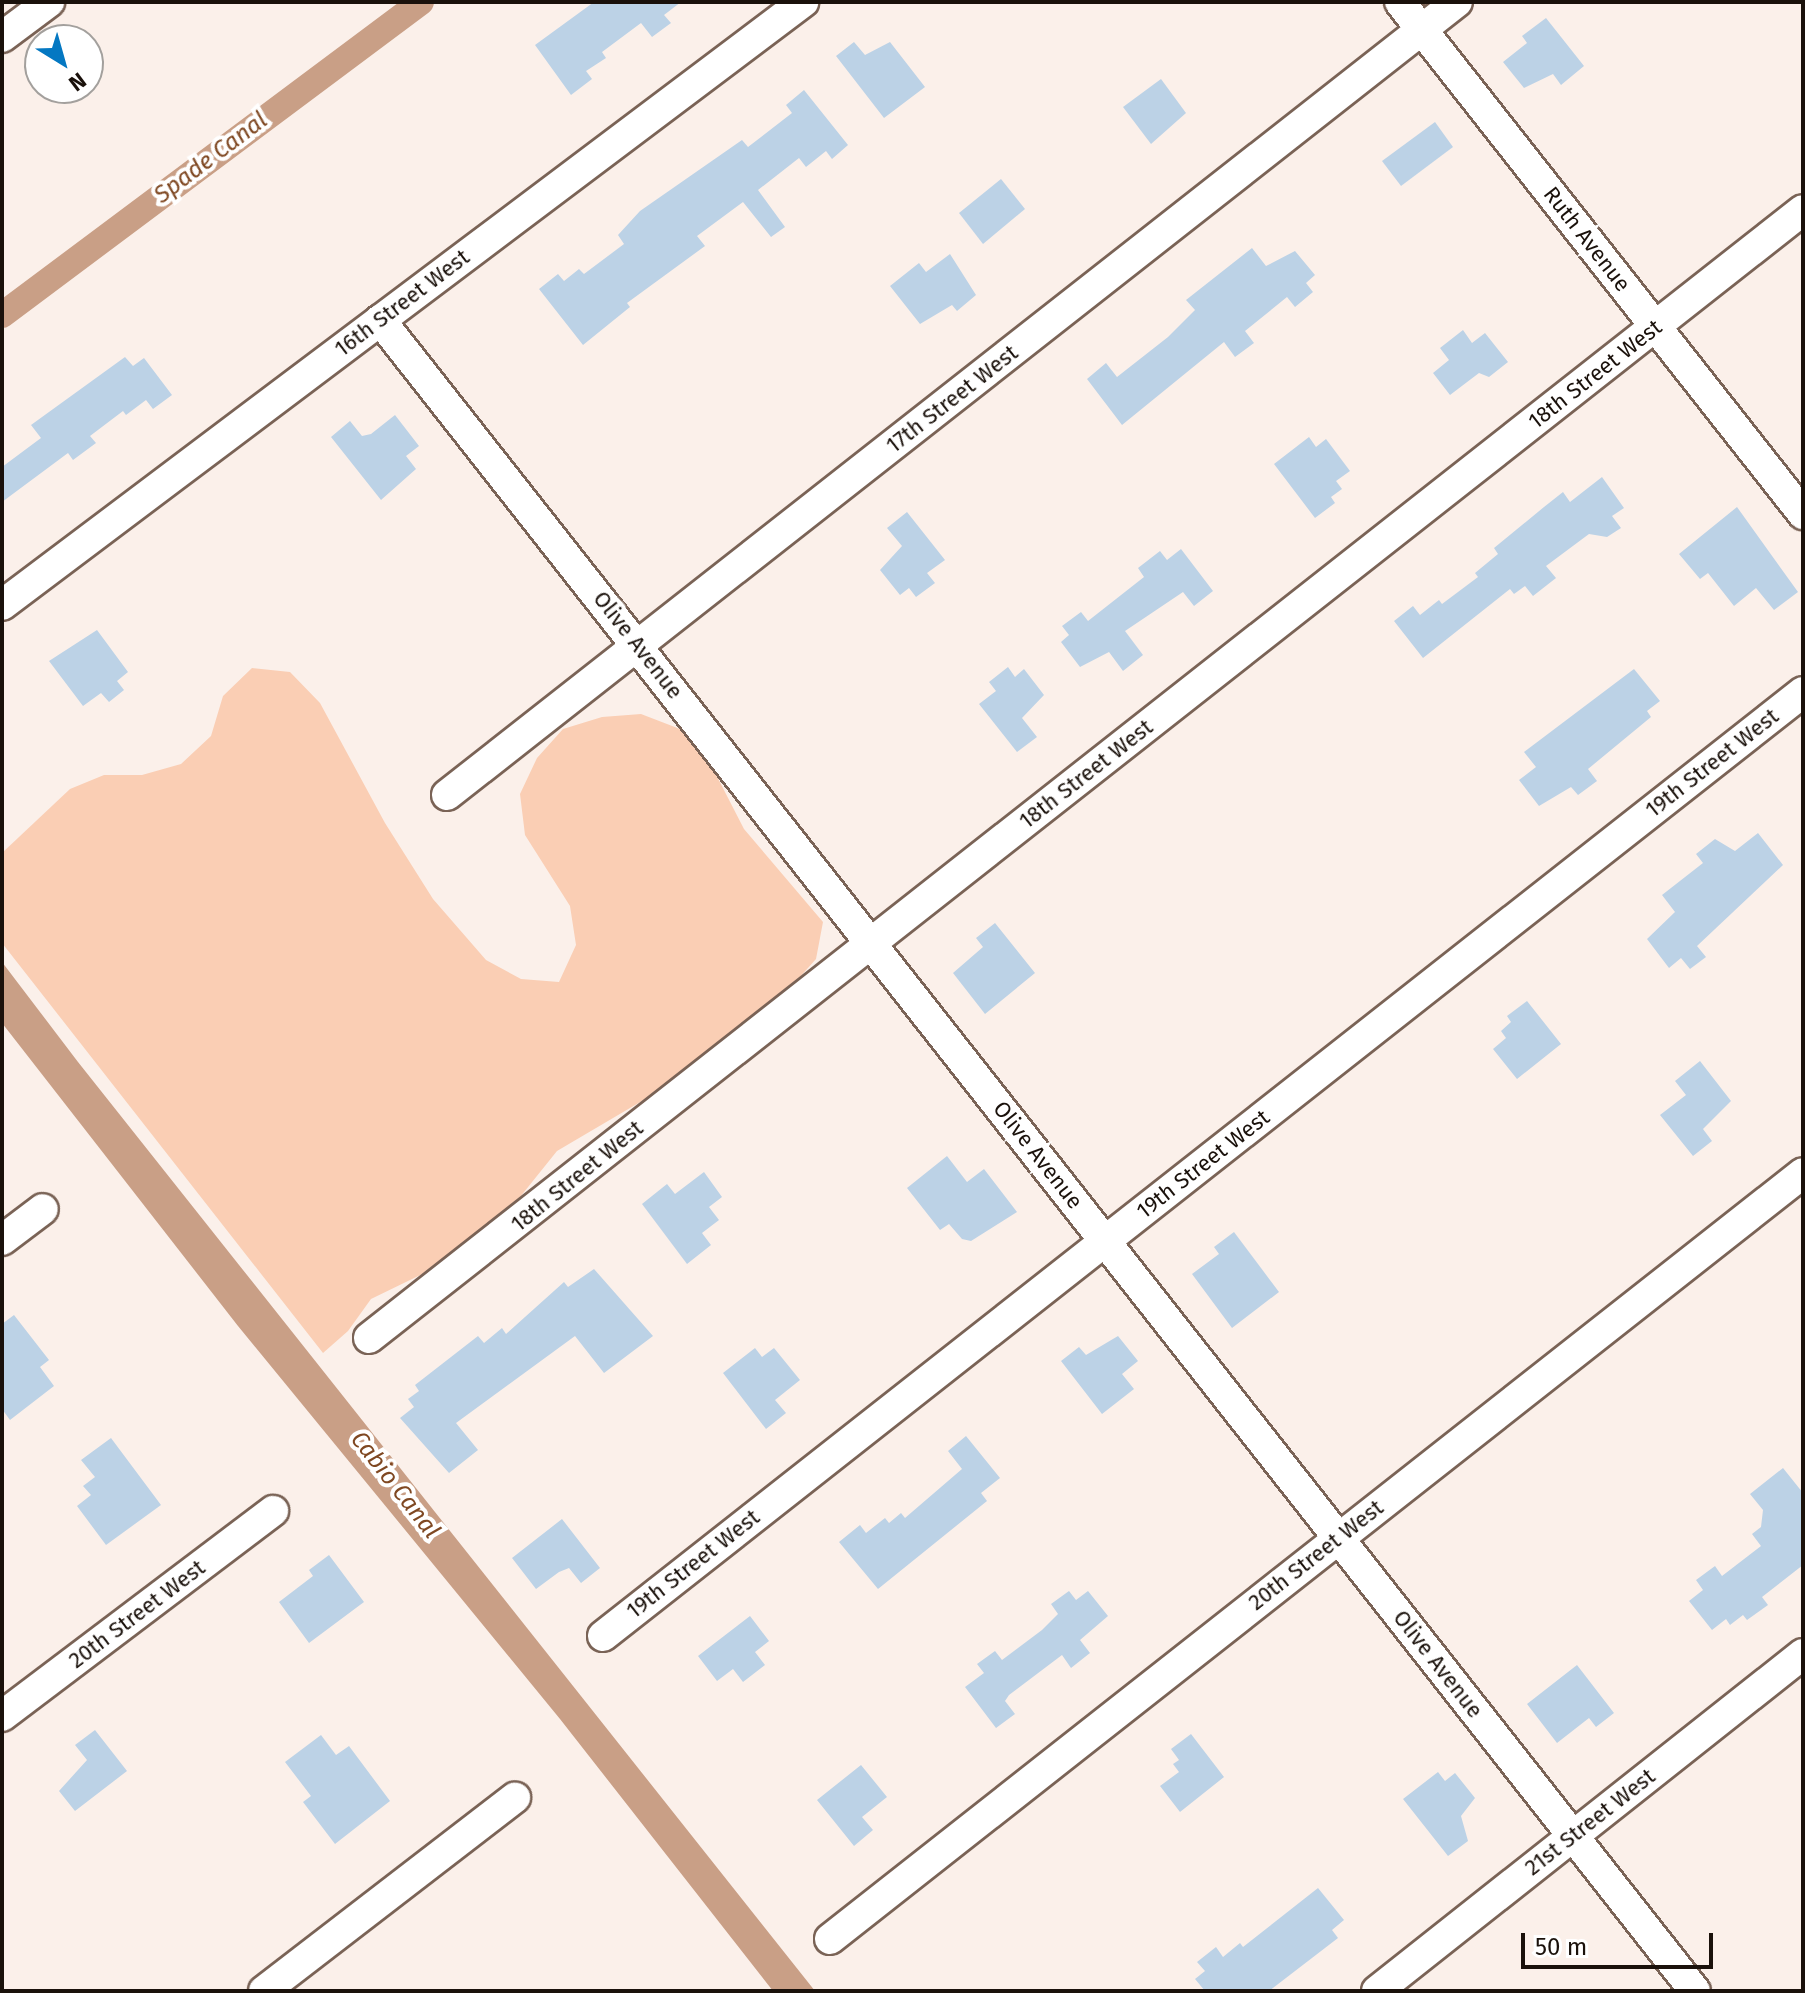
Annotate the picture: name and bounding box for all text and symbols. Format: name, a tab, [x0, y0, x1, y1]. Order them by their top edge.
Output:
north arrow	[24, 24, 104, 104]
text: N	[64, 67, 91, 97]
water label: Spade Canal	[149, 106, 273, 210]
street label: Ruth Avenue	[1538, 181, 1636, 297]
street label: 16th Street West	[330, 244, 474, 362]
street label: 18th Street West	[1523, 314, 1667, 434]
street label: 17th Street West	[881, 339, 1023, 459]
street label: Olive Avenue	[588, 586, 688, 704]
street label: 19th Street West	[1640, 703, 1784, 823]
street label: 18th Street West	[1014, 714, 1158, 834]
street label: Olive Avenue	[988, 1096, 1088, 1214]
street label: 19th Street West	[1131, 1104, 1275, 1224]
street label: 18th Street West	[506, 1115, 648, 1237]
water label: Cabio Canal	[344, 1426, 446, 1544]
street label: 20th Street West	[1243, 1494, 1389, 1616]
street label: 19th Street West	[621, 1504, 765, 1624]
street label: 20th Street West	[64, 1554, 210, 1674]
street label: Olive Avenue	[1388, 1605, 1488, 1723]
street label: 21st Street West	[1520, 1763, 1660, 1881]
scale bar	[1525, 1917, 1717, 1967]
text: 50 m	[1535, 1933, 1587, 1961]

